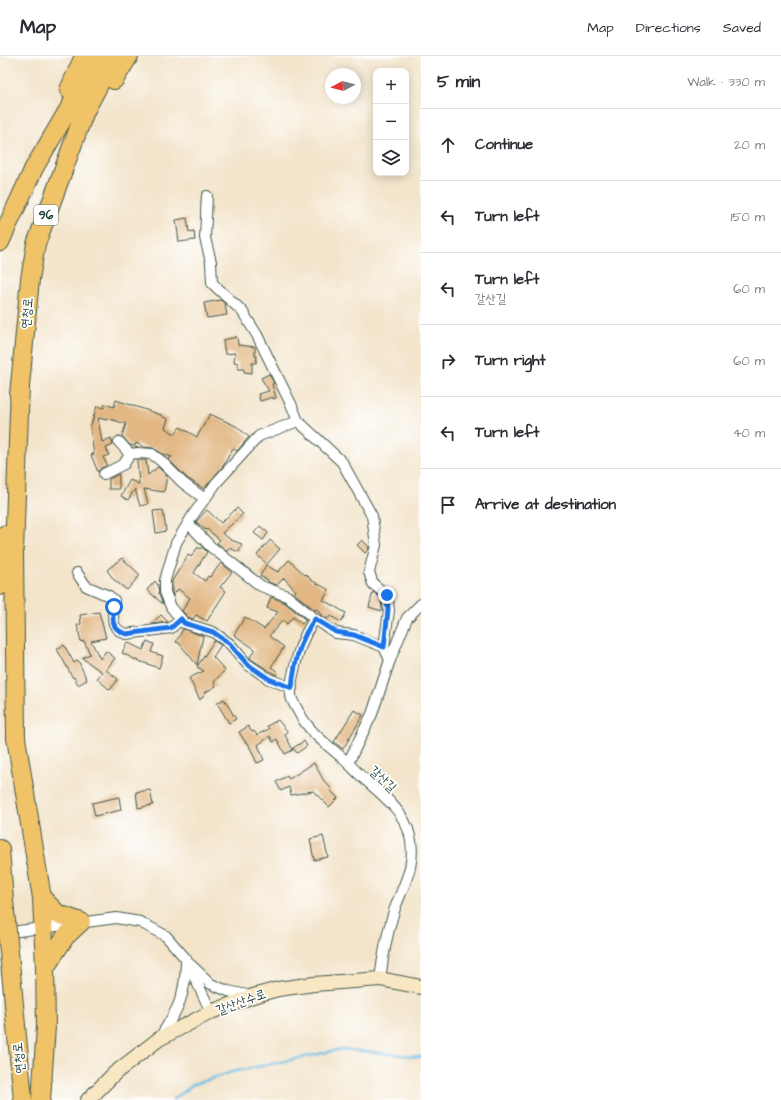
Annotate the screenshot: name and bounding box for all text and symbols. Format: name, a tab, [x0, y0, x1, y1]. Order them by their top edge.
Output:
text: Map	[20, 14, 56, 41]
text: Map	[587, 18, 614, 38]
text: Directions	[636, 18, 701, 38]
text: Saved	[723, 18, 761, 38]
north arrow	[325, 68, 361, 104]
map controls	[373, 68, 409, 176]
button: +	[373, 68, 409, 104]
text: 5 min	[437, 70, 480, 94]
text: Walk · 330 m	[687, 73, 765, 91]
button: −	[373, 104, 409, 140]
icon: ahead	[437, 134, 459, 156]
text: Continue	[475, 134, 533, 155]
text: 20 m	[734, 136, 765, 154]
button: layers	[373, 140, 409, 176]
road number: 96	[34, 205, 58, 225]
icon: left	[437, 206, 459, 228]
text: Turn left	[475, 206, 539, 227]
text: 150 m	[731, 208, 765, 226]
text: Turn left	[475, 269, 539, 290]
icon: left	[437, 278, 459, 300]
text: 60 m	[733, 280, 765, 298]
text: 갈산길	[475, 290, 506, 308]
street label: 연청로	[17, 297, 37, 329]
icon: right	[437, 350, 459, 372]
text: Turn right	[475, 350, 546, 371]
text: 60 m	[733, 352, 765, 370]
icon: left	[437, 422, 459, 444]
text: Turn left	[475, 422, 539, 443]
text: 40 m	[733, 424, 765, 442]
icon: arrive	[437, 494, 459, 516]
text: Arrive at destination	[475, 494, 616, 515]
route end	[378, 586, 396, 604]
route start	[105, 598, 123, 616]
street label: 갈산길	[365, 762, 401, 796]
street label: 갈산산수로	[213, 985, 269, 1019]
street label: 연청로	[8, 1041, 30, 1075]

